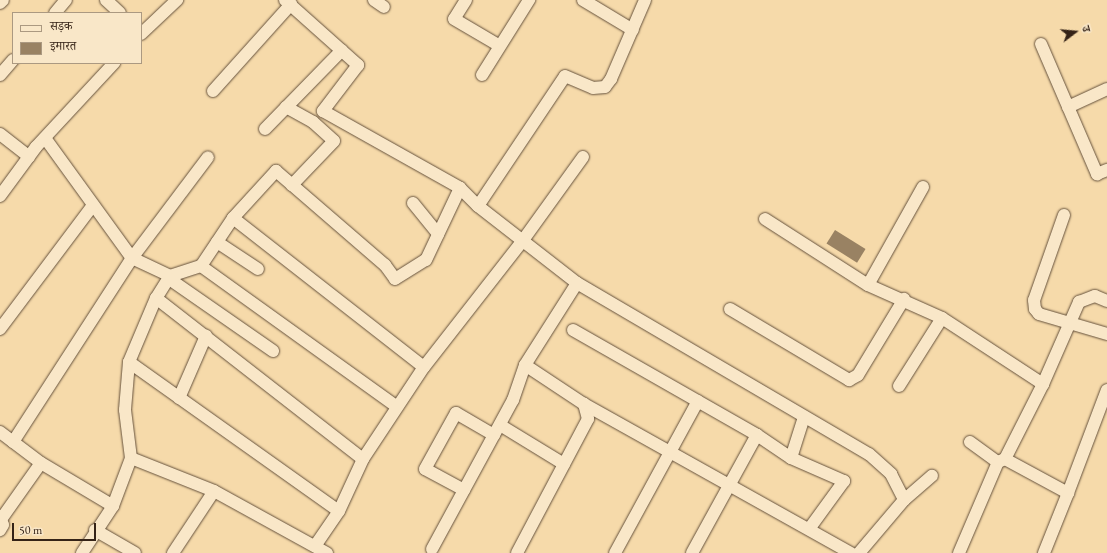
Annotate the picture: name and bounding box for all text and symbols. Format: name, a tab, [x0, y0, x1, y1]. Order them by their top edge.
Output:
legend	[12, 12, 142, 64]
north arrow	[1055, 12, 1095, 52]
text: सड़क	[50, 18, 73, 34]
text: उ	[1079, 24, 1094, 33]
text: इमारत	[50, 38, 76, 54]
scale bar	[14, 515, 98, 541]
text: 50 m	[19, 522, 42, 538]

